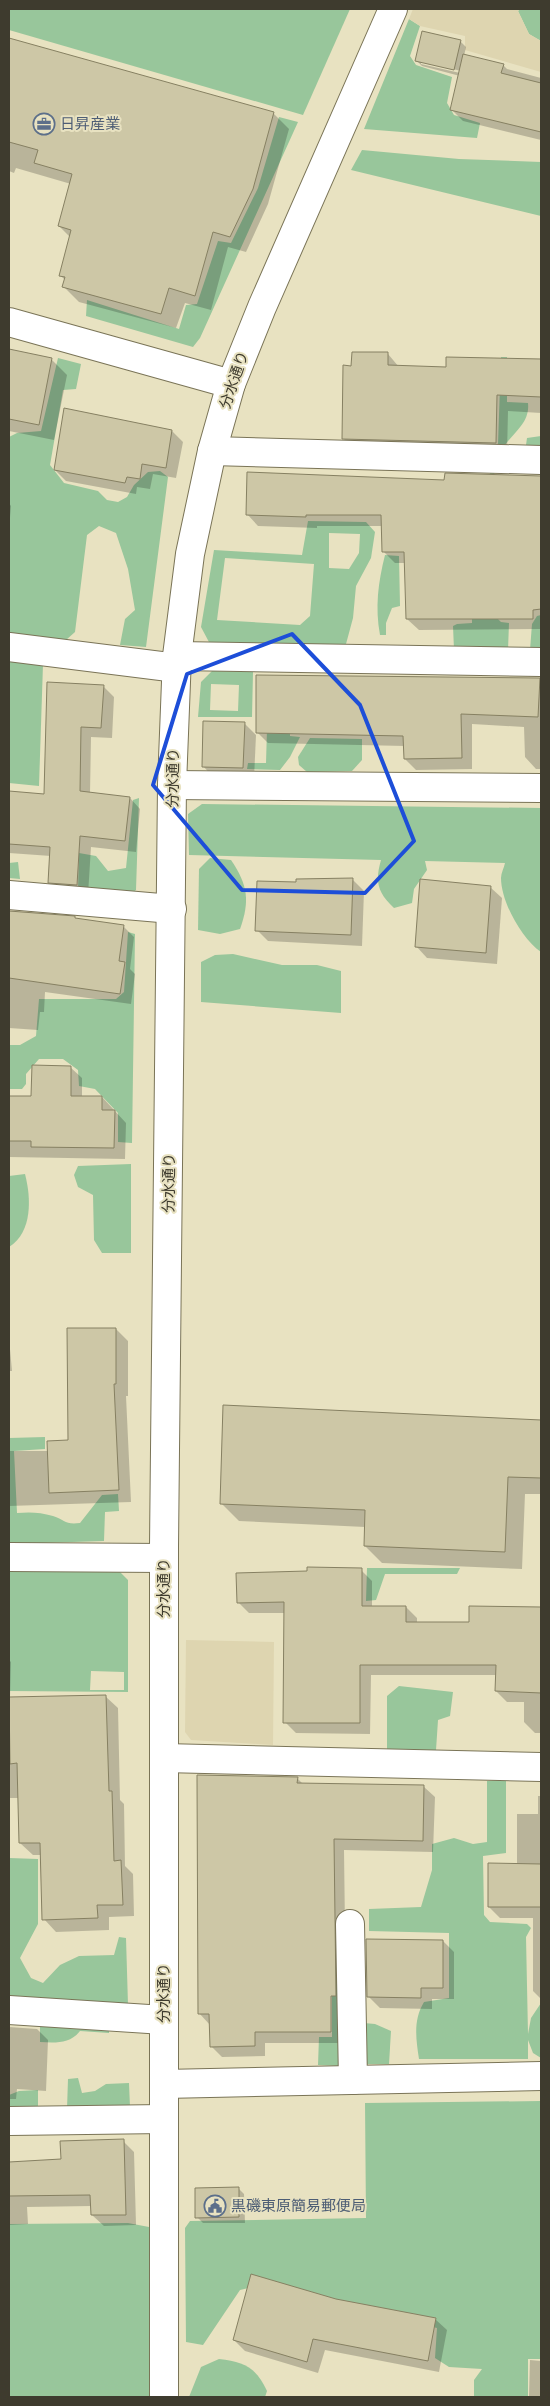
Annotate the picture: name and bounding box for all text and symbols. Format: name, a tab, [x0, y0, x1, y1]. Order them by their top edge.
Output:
office icon: 日昇産業	[32, 112, 56, 136]
place label: 日昇産業	[60, 113, 120, 135]
street label: 分水通り	[214, 348, 254, 412]
street label: 分水通り	[161, 748, 185, 808]
street label: 分水通り	[157, 1153, 181, 1213]
street label: 分水通り	[153, 1558, 175, 1618]
street label: 分水通り	[153, 1963, 175, 2023]
public building icon: 黒磯東原簡易郵便局	[203, 2194, 227, 2218]
place label: 黒磯東原簡易郵便局	[231, 2195, 366, 2217]

